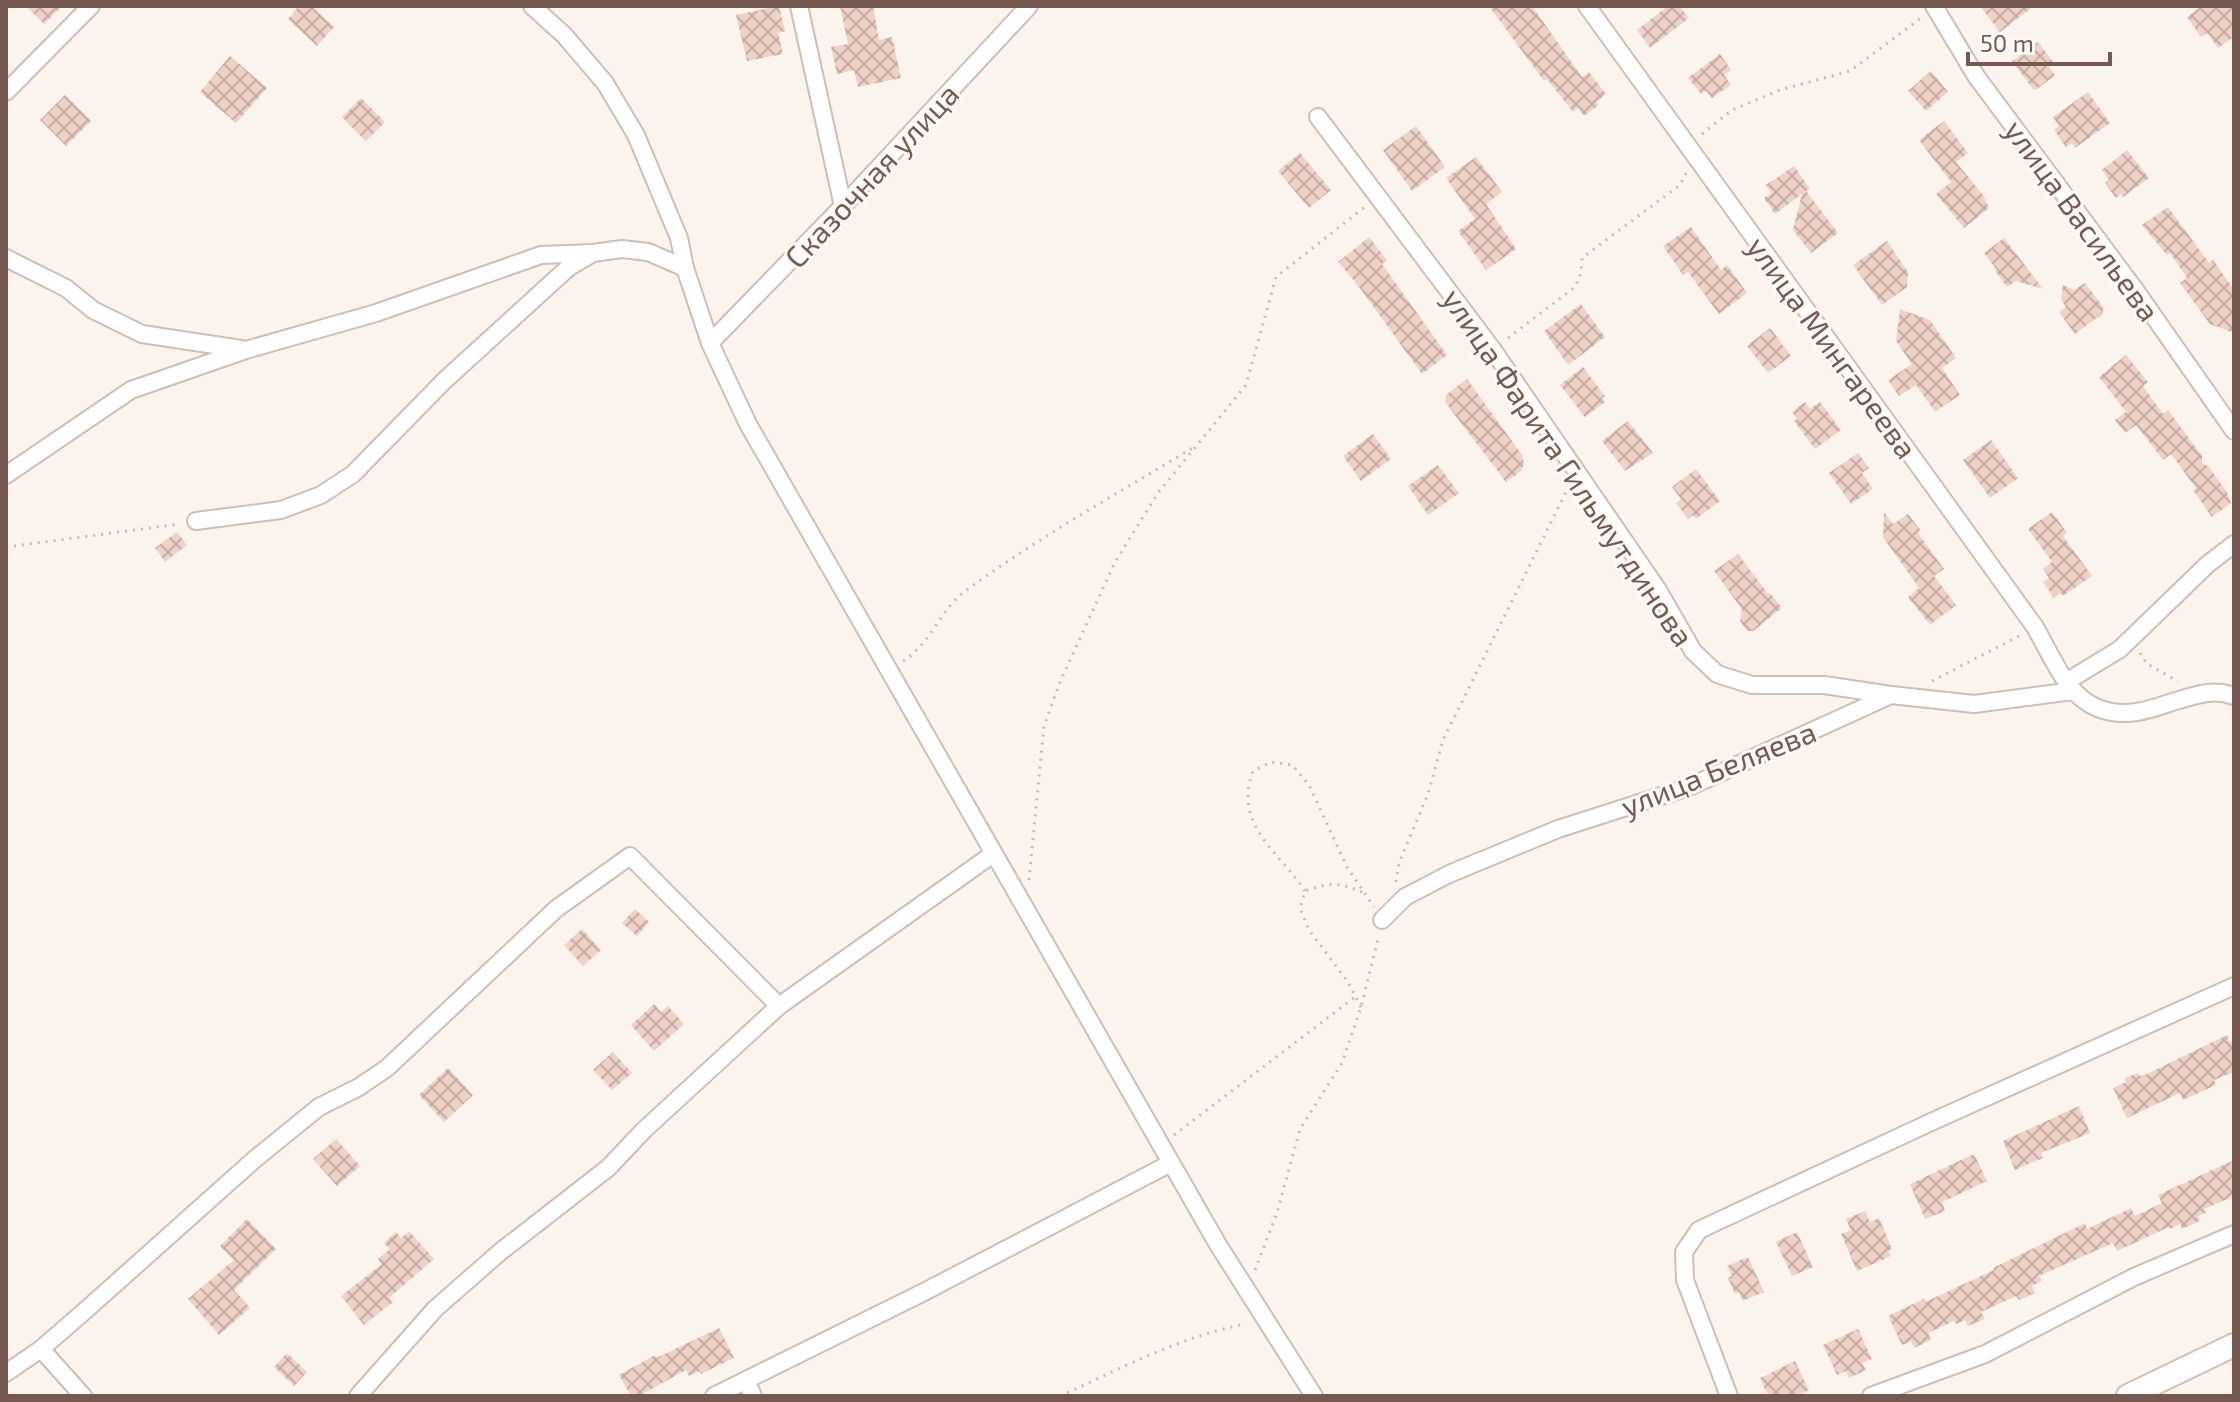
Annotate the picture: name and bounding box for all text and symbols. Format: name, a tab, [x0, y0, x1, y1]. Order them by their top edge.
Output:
scale bar	[1968, 16, 2110, 66]
text: 50 m	[1980, 28, 2034, 57]
street label: Сказочная улица	[777, 76, 966, 275]
street label: улица Васильева	[1997, 112, 2168, 328]
street label: улица Мингареева	[1740, 229, 1926, 466]
street label: улица Фарита Гильмутдинова	[1435, 281, 1702, 653]
street label: улица Беляева	[1615, 713, 1821, 824]

